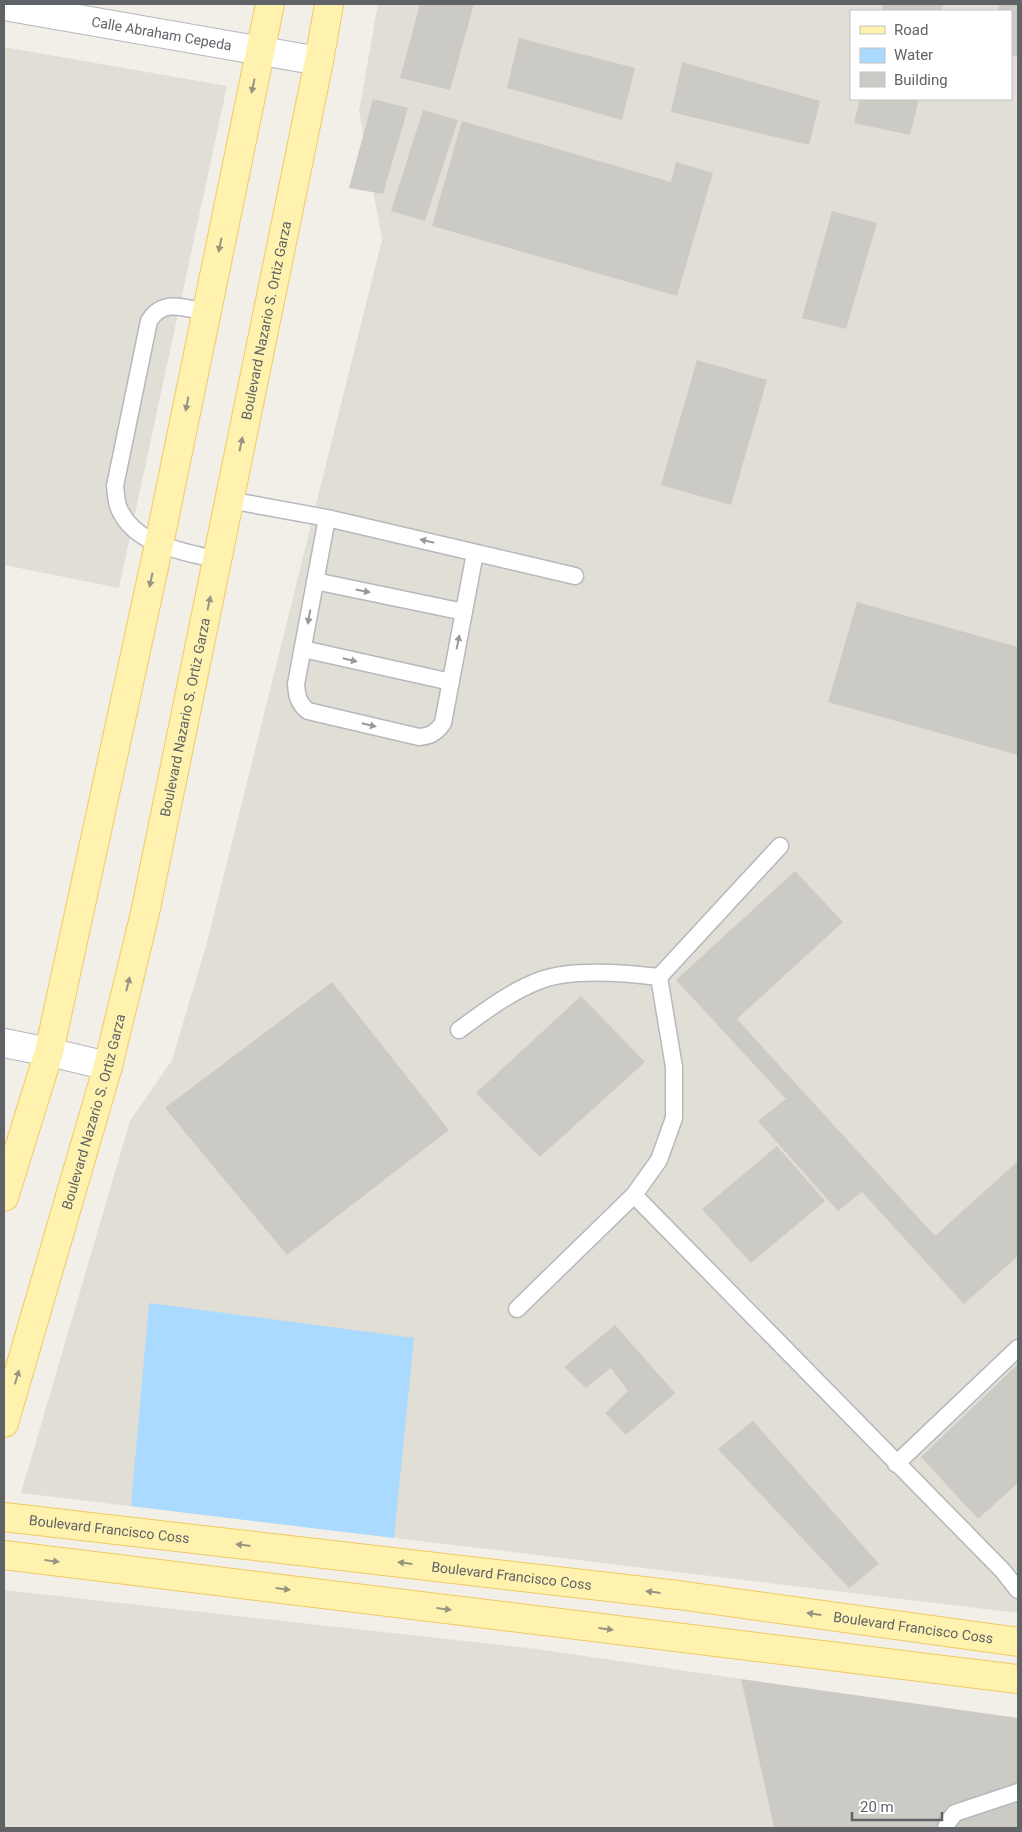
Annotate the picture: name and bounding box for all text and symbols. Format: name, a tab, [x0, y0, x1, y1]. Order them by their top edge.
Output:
legend	[850, 10, 1012, 100]
street label: Calle Abraham Cepeda	[90, 13, 233, 54]
text: Road	[894, 21, 928, 39]
text: Water	[894, 46, 933, 64]
text: Building	[894, 71, 948, 89]
one-way arrow	[249, 78, 257, 93]
street label: Boulevard Nazario S. Ortiz Garza	[238, 220, 294, 421]
one-way arrow	[216, 237, 224, 252]
one-way arrow	[183, 396, 191, 412]
one-way arrow	[237, 436, 245, 451]
one-way arrow	[420, 537, 435, 545]
one-way arrow	[147, 573, 155, 588]
one-way arrow	[355, 587, 370, 595]
one-way arrow	[205, 594, 213, 610]
one-way arrow	[304, 610, 312, 626]
street label: Boulevard Nazario S. Ortiz Garza	[157, 616, 213, 818]
one-way arrow	[455, 634, 463, 650]
one-way arrow	[343, 656, 358, 664]
one-way arrow	[362, 721, 377, 729]
one-way arrow	[124, 977, 132, 992]
street label: Boulevard Nazario S. Ortiz Garza	[59, 1012, 128, 1211]
one-way arrow	[14, 1369, 22, 1384]
street label: Boulevard Francisco Coss	[28, 1512, 190, 1546]
one-way arrow	[235, 1541, 251, 1549]
one-way arrow	[44, 1557, 60, 1565]
one-way arrow	[396, 1559, 412, 1567]
street label: Boulevard Francisco Coss	[431, 1559, 593, 1593]
one-way arrow	[275, 1586, 291, 1594]
one-way arrow	[645, 1588, 661, 1596]
one-way arrow	[437, 1605, 453, 1613]
one-way arrow	[806, 1609, 822, 1617]
street label: Boulevard Francisco Coss	[832, 1609, 994, 1646]
one-way arrow	[598, 1625, 614, 1633]
scale bar	[852, 1790, 942, 1822]
text: 20 m	[860, 1798, 894, 1816]

